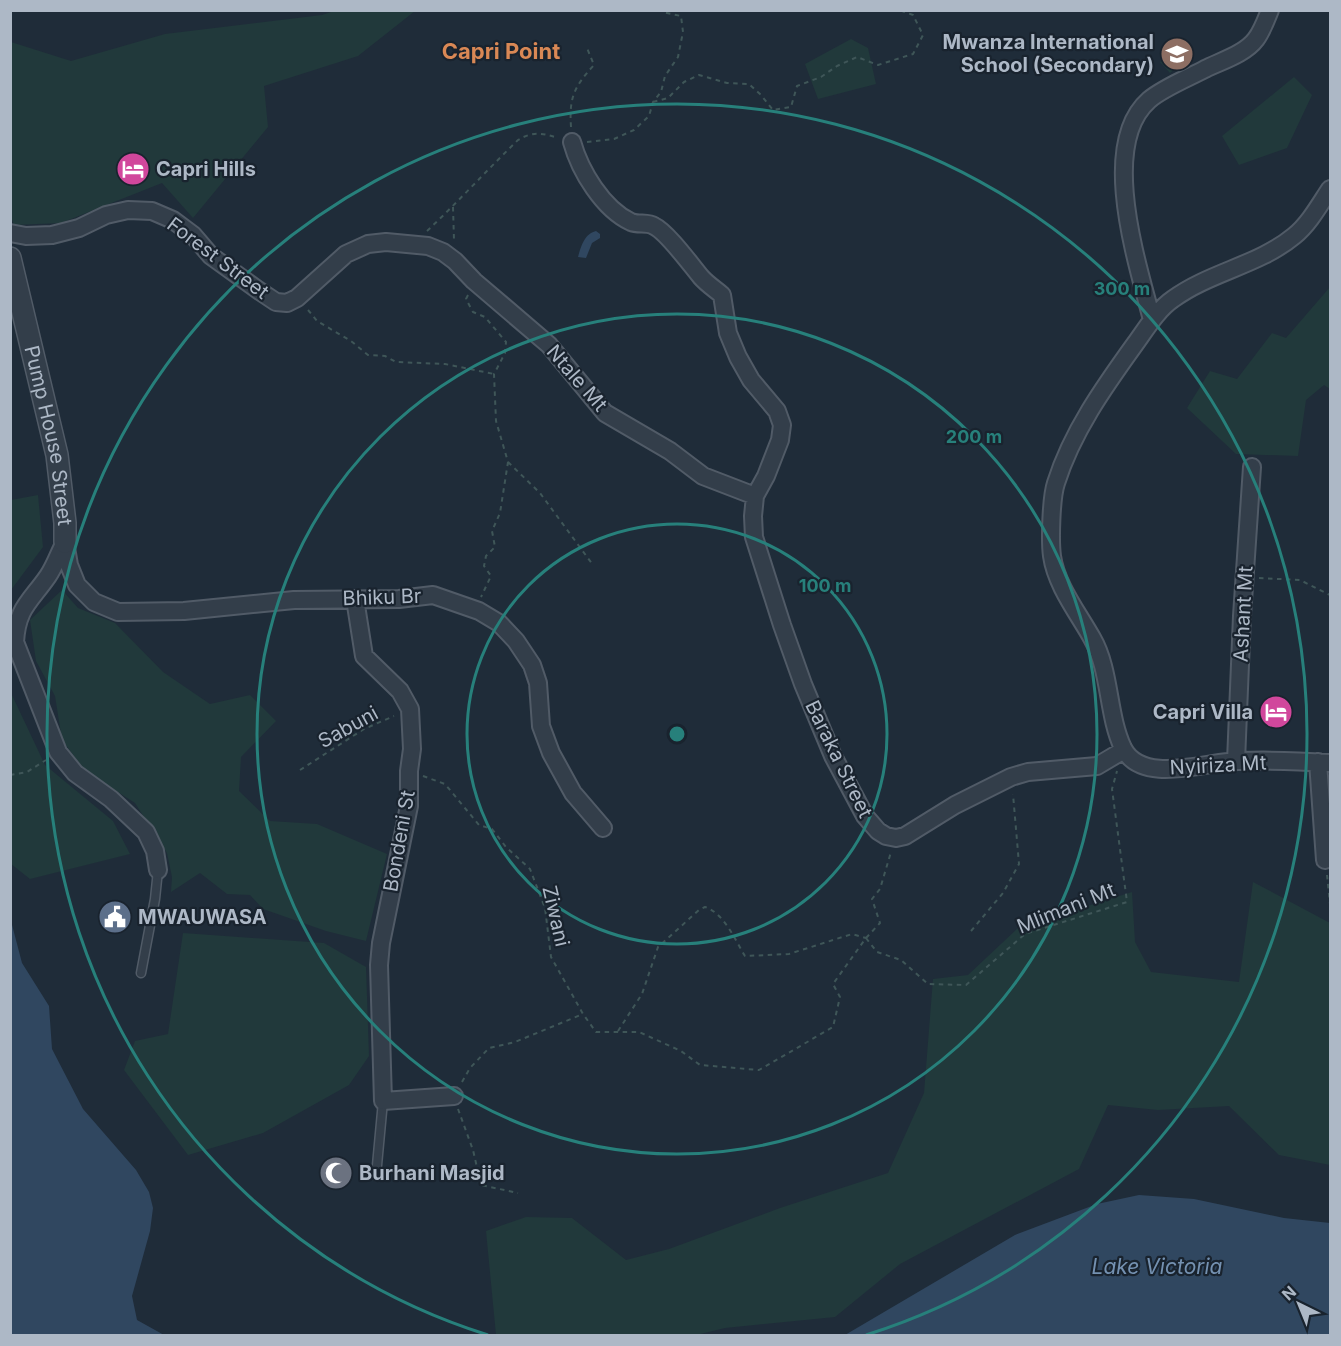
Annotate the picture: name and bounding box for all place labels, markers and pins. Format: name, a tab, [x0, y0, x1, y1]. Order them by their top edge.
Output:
place label: Mwanza International School (Secondary)	[943, 30, 1154, 77]
school or university icon: Mwanza International School (Secondary)	[1159, 36, 1195, 72]
hotel icon: Capri Hills	[115, 151, 151, 187]
place label: Capri Hills	[156, 157, 256, 181]
hotel icon: Capri Villa	[1258, 694, 1294, 730]
place label: Capri Villa	[1153, 700, 1253, 724]
centre of rings	[667, 724, 687, 744]
public building icon: MWAUWASA	[97, 899, 133, 935]
place label: MWAUWASA	[138, 905, 267, 929]
mosque icon: Burhani Masjid	[318, 1155, 354, 1191]
place label: Burhani Masjid	[359, 1161, 505, 1185]

